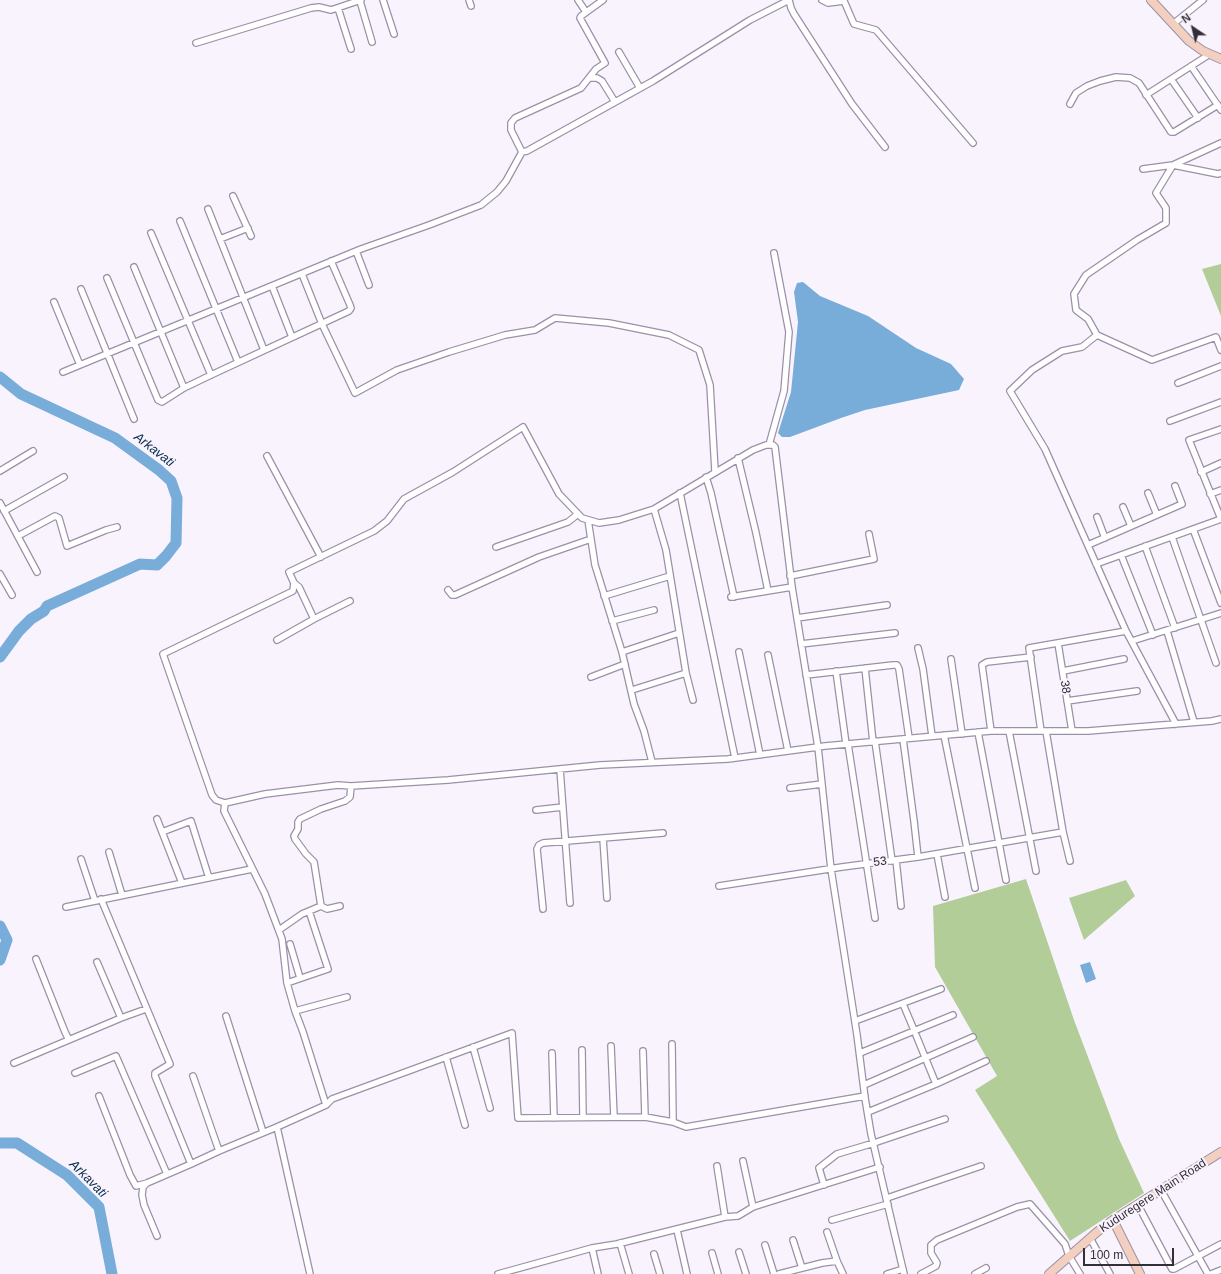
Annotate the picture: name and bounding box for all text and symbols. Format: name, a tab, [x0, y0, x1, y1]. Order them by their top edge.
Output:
north arrow	[1173, 8, 1213, 48]
text: N	[1179, 11, 1193, 25]
water label: Arkavati	[131, 429, 177, 471]
street label: 38	[1057, 679, 1073, 695]
street label: 53	[872, 854, 888, 870]
street label: Kuduregere Main Road	[1097, 1156, 1209, 1236]
water label: Arkavati	[66, 1157, 110, 1201]
scale bar	[1085, 1240, 1176, 1266]
text: 100 m	[1090, 1248, 1123, 1262]

